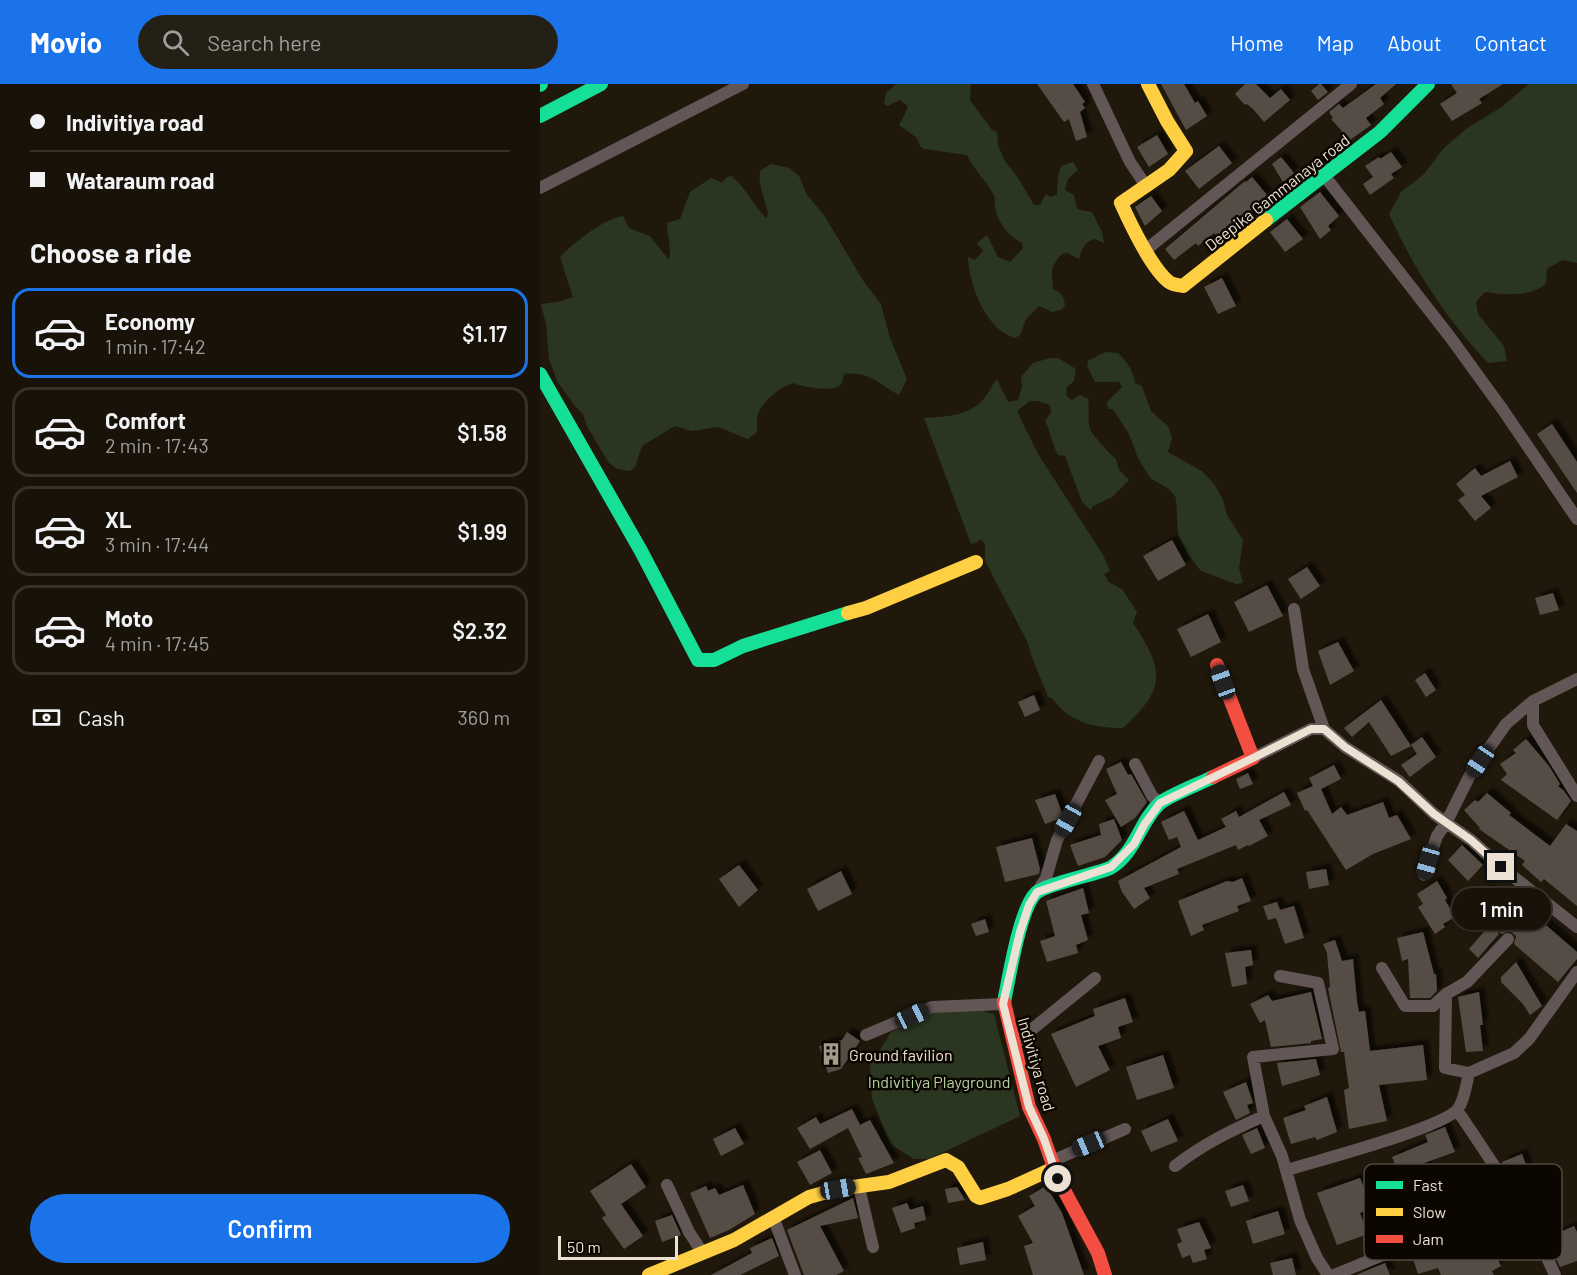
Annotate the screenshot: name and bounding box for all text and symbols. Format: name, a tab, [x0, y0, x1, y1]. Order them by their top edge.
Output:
search box	[138, 15, 558, 69]
text: Movio	[30, 25, 102, 59]
icon: search	[159, 26, 192, 59]
text: Search here	[207, 29, 322, 55]
text: Home	[1230, 30, 1284, 55]
text: Map	[1317, 30, 1354, 55]
text: About	[1387, 30, 1442, 55]
text: Contact	[1475, 30, 1547, 55]
text: Indivitiya road	[66, 109, 204, 135]
street label: Deepika Gammanaya road	[1201, 130, 1353, 254]
text: Wataraum road	[66, 167, 214, 193]
text: Choose a ride	[30, 236, 192, 268]
icon: car	[33, 306, 87, 360]
text: Economy	[105, 308, 195, 334]
text: $1.17	[462, 320, 507, 346]
text: 1 min · 17:42	[105, 334, 206, 358]
icon: car	[33, 405, 87, 459]
text: Comfort	[105, 407, 186, 433]
text: $1.58	[457, 419, 507, 445]
text: 2 min · 17:43	[105, 433, 209, 457]
icon: car	[33, 504, 87, 558]
text: XL	[105, 506, 131, 532]
text: $1.99	[458, 518, 507, 544]
text: 3 min · 17:44	[105, 532, 209, 556]
icon: car	[33, 603, 87, 657]
text: Moto	[105, 605, 153, 631]
text: $2.32	[453, 617, 507, 643]
text: 4 min · 17:45	[105, 631, 209, 655]
car	[1208, 662, 1238, 702]
icon: cash	[30, 701, 63, 734]
text: Cash	[78, 704, 125, 730]
text: 360 m	[458, 705, 510, 729]
car	[1462, 741, 1498, 781]
car	[1051, 800, 1085, 840]
car	[1414, 842, 1442, 882]
route end	[1487, 853, 1514, 880]
callout: 1 min	[1452, 888, 1550, 930]
text: 1 min	[1480, 897, 1523, 921]
car	[892, 1000, 932, 1032]
street label: Indivitiya road	[1014, 1015, 1060, 1113]
building icon: Ground favilion	[818, 1041, 844, 1067]
place label: Ground favilion	[849, 1045, 953, 1064]
park label: Indivitiya Playground	[868, 1072, 1010, 1091]
car	[1069, 1129, 1109, 1159]
legend	[1364, 1164, 1562, 1260]
route start	[1044, 1165, 1071, 1192]
text: Fast	[1413, 1175, 1443, 1194]
car	[819, 1177, 857, 1201]
button: Confirm	[30, 1194, 510, 1263]
text: Slow	[1413, 1202, 1446, 1221]
text: Jam	[1413, 1229, 1444, 1248]
scale bar	[558, 1233, 678, 1260]
text: 50 m	[567, 1237, 601, 1256]

